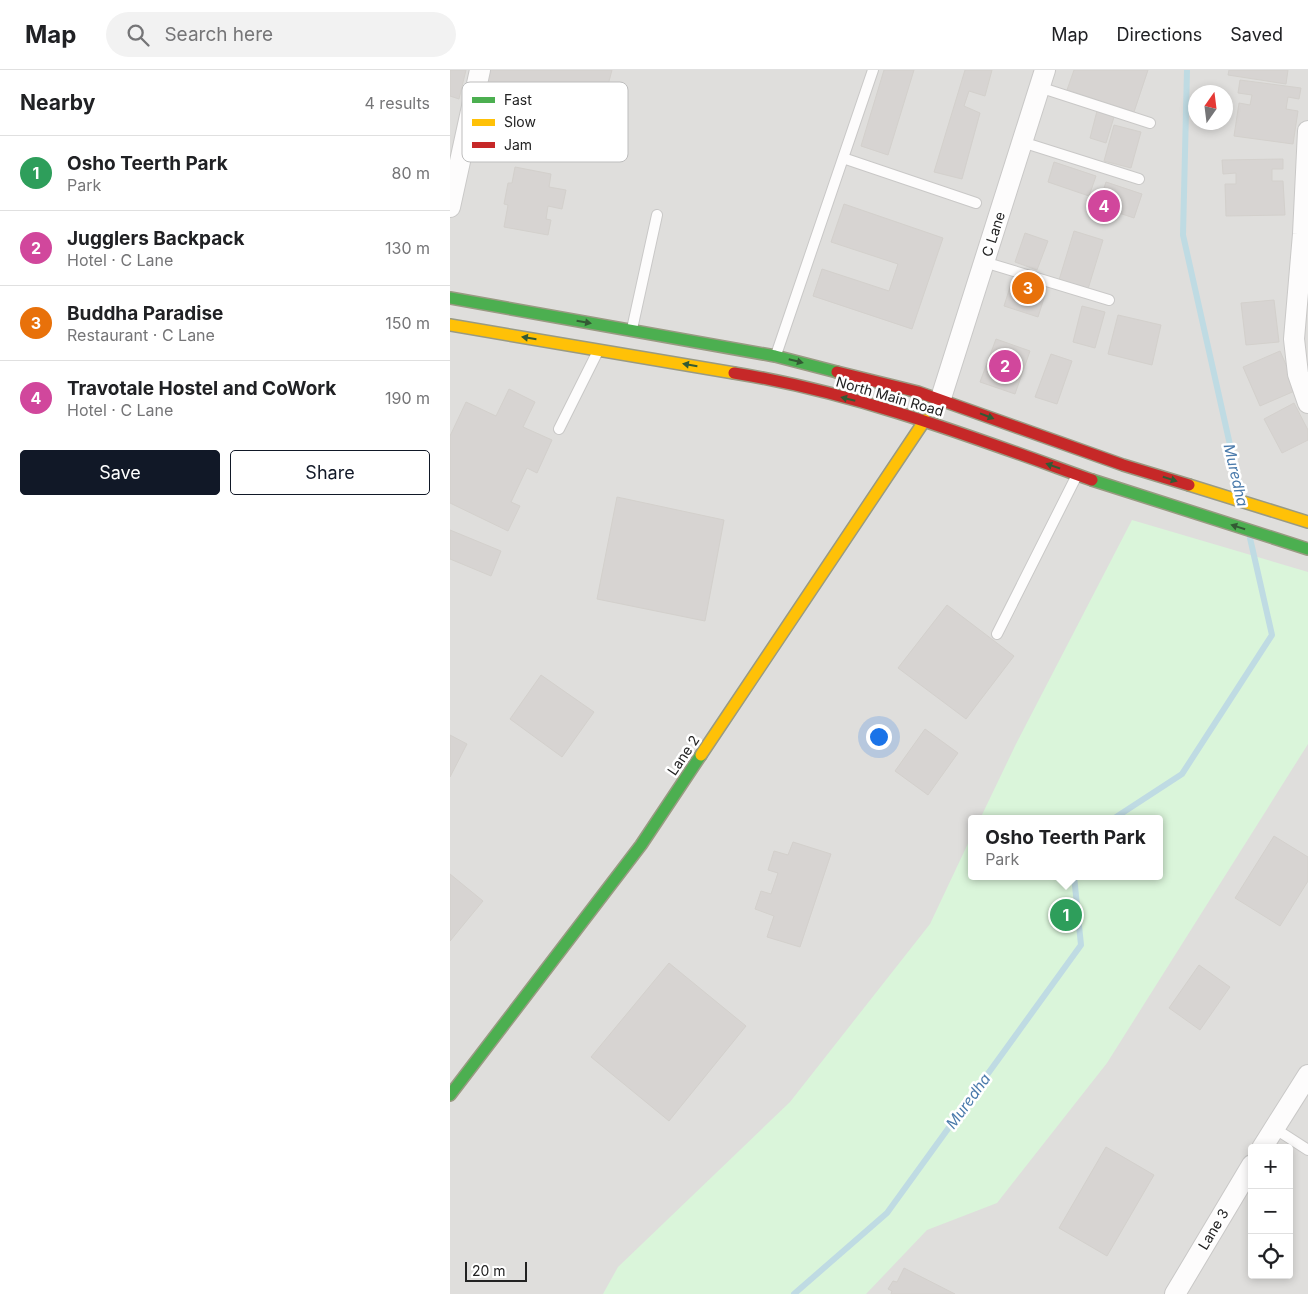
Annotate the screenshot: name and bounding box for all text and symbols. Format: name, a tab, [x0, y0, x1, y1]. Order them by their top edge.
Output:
search box	[106, 12, 456, 57]
text: Map	[25, 20, 76, 49]
icon: search	[124, 21, 152, 49]
text: Search here	[164, 23, 273, 46]
text: Map	[1051, 24, 1089, 45]
text: Directions	[1117, 24, 1202, 45]
text: Saved	[1230, 24, 1283, 45]
legend	[462, 82, 628, 162]
north arrow	[1188, 85, 1233, 130]
text: Nearby	[20, 90, 95, 115]
text: Fast	[504, 91, 532, 108]
text: 4 results	[365, 93, 430, 113]
text: Slow	[504, 113, 536, 130]
text: Jam	[504, 136, 532, 153]
text: Osho Teerth Park	[67, 152, 228, 175]
text: 1	[33, 163, 39, 183]
text: 80 m	[391, 163, 430, 183]
text: Park	[67, 175, 101, 195]
pin: 4	[1088, 187, 1120, 225]
street label: C Lane	[978, 209, 1008, 259]
text: Jugglers Backpack	[67, 227, 245, 250]
text: 2	[31, 238, 41, 258]
text: 130 m	[385, 238, 430, 258]
text: Hotel · C Lane	[67, 250, 173, 270]
pin: 3	[1012, 269, 1044, 307]
text: Buddha Paradise	[67, 302, 223, 325]
text: 3	[31, 313, 41, 333]
text: 150 m	[385, 313, 430, 333]
one-way arrow	[577, 318, 593, 326]
text: Restaurant · C Lane	[67, 325, 215, 345]
one-way arrow	[521, 334, 537, 342]
pin: 2	[989, 347, 1021, 385]
one-way arrow	[788, 357, 803, 365]
one-way arrow	[681, 361, 697, 369]
street label: North Main Road	[834, 373, 946, 419]
text: Travotale Hostel and CoWork	[67, 377, 336, 400]
text: 4	[31, 388, 41, 408]
text: 190 m	[385, 388, 430, 408]
one-way arrow	[841, 395, 856, 403]
text: Hotel · C Lane	[67, 400, 173, 420]
one-way arrow	[979, 413, 994, 420]
water label: Muredha	[1220, 442, 1252, 508]
button: Save	[20, 450, 220, 495]
button: Share	[230, 450, 430, 495]
one-way arrow	[1045, 462, 1060, 469]
one-way arrow	[1163, 475, 1178, 483]
one-way arrow	[1230, 523, 1245, 530]
your location	[866, 724, 892, 750]
street label: Lane 2	[663, 732, 703, 778]
popup	[968, 815, 1163, 880]
text: Osho Teerth Park	[985, 826, 1146, 849]
text: Park	[985, 849, 1019, 869]
pin: 1	[1050, 896, 1082, 934]
water label: Muredha	[942, 1070, 994, 1132]
map controls	[1248, 1144, 1293, 1279]
button: +	[1248, 1144, 1293, 1189]
button: −	[1248, 1189, 1293, 1234]
street label: Lane 3	[1194, 1205, 1232, 1253]
button: locate	[1248, 1234, 1293, 1279]
scale bar	[465, 1259, 528, 1282]
text: 20 m	[472, 1262, 506, 1279]

